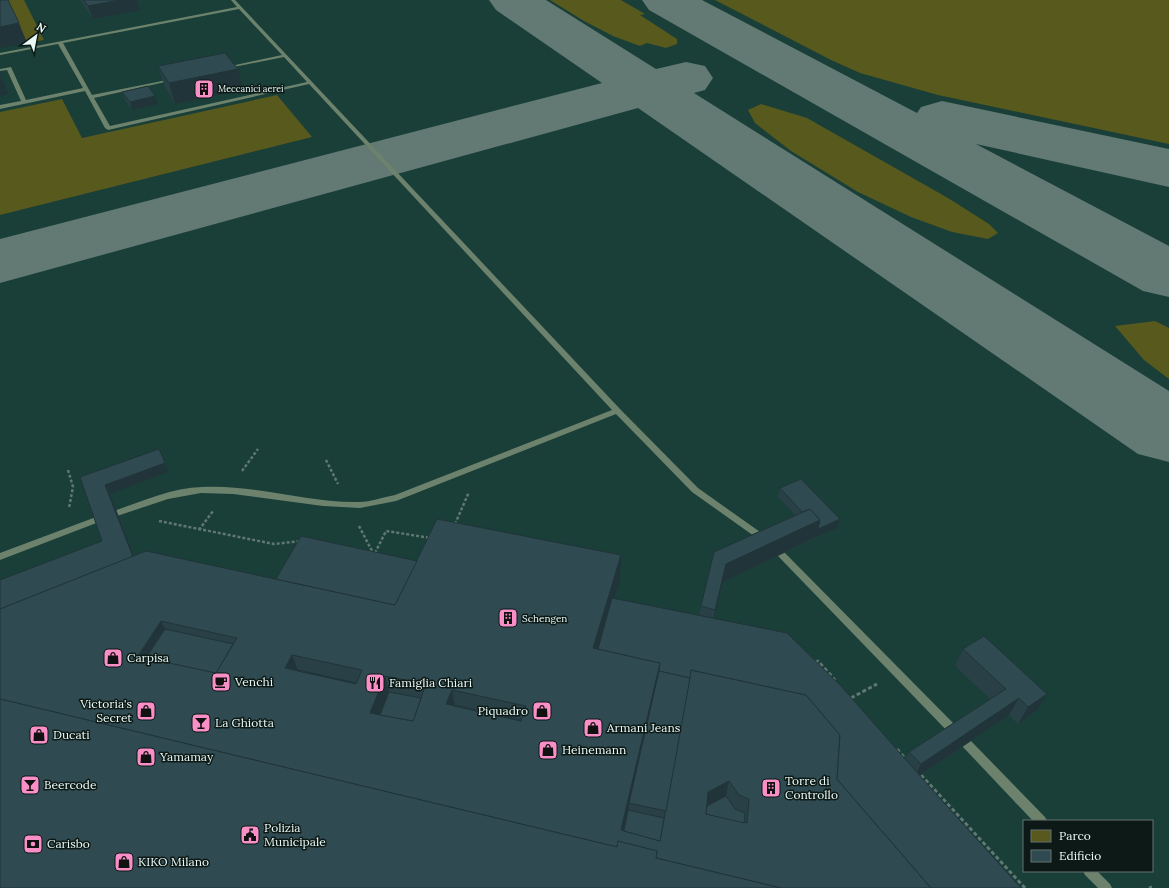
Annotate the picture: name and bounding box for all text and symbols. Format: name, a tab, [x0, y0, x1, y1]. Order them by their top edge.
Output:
north arrow	[16, 16, 56, 56]
text: N	[34, 19, 49, 36]
building icon: Meccanici aerei	[193, 78, 215, 100]
place label: Meccanici aerei	[218, 83, 284, 94]
building icon: Schengen	[497, 607, 519, 629]
place label: Schengen	[522, 612, 567, 625]
shop icon: Carpisa	[102, 647, 124, 669]
place label: Carpisa	[127, 650, 169, 665]
cafe icon: Venchi	[210, 671, 232, 693]
restaurant icon: Famiglia Chiari	[364, 672, 386, 694]
place label: Venchi	[234, 674, 273, 689]
place label: Famiglia Chiari	[389, 675, 472, 690]
place label: Victoria's Secret	[79, 696, 132, 725]
shop icon: Victoria's Secret	[135, 700, 157, 722]
shop icon: Piquadro	[531, 700, 553, 722]
place label: Piquadro	[478, 703, 528, 718]
bar icon: La Ghiotta	[190, 712, 212, 734]
place label: La Ghiotta	[215, 715, 274, 730]
shop icon: Armani Jeans	[582, 717, 604, 739]
place label: Armani Jeans	[606, 720, 681, 735]
shop icon: Ducati	[28, 724, 50, 746]
place label: Ducati	[53, 727, 90, 742]
shop icon: Heinemann	[537, 739, 559, 761]
place label: Heinemann	[562, 742, 626, 757]
shop icon: Yamamay	[135, 746, 157, 768]
place label: Yamamay	[159, 749, 214, 764]
place label: Torre di Controllo	[785, 773, 838, 802]
bar icon: Beercode	[19, 774, 41, 796]
place label: Beercode	[44, 777, 97, 792]
building icon: Torre di Controllo	[760, 777, 782, 799]
place label: Polizia Municipale	[264, 820, 326, 849]
legend	[1023, 820, 1153, 872]
public building icon: Polizia Municipale	[239, 824, 261, 846]
text: Parco	[1059, 828, 1091, 843]
bank icon: Carisbo	[22, 833, 44, 855]
place label: Carisbo	[47, 836, 90, 851]
text: Edificio	[1059, 848, 1101, 863]
shop icon: KIKO Milano	[113, 851, 135, 873]
place label: KIKO Milano	[138, 854, 209, 869]

